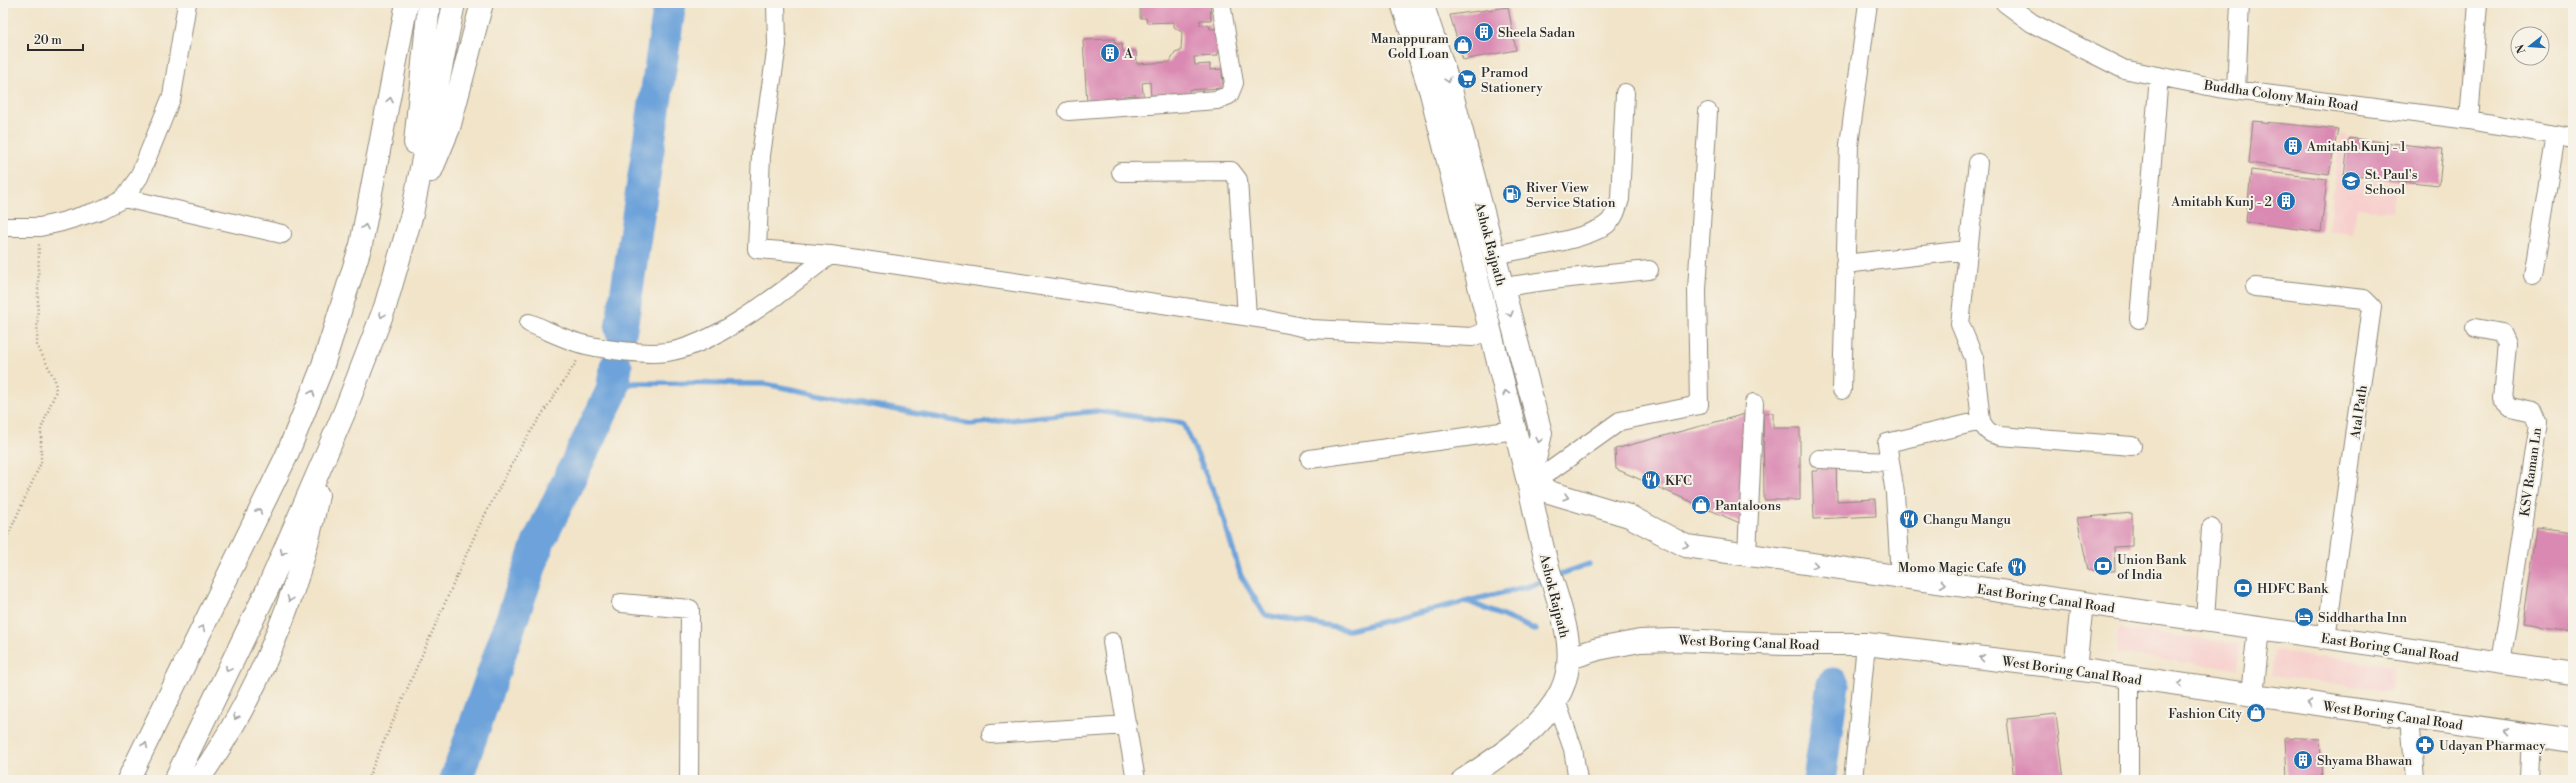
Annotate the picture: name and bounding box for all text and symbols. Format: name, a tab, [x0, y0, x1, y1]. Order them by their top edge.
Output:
building icon: Sheela Sadan	[1473, 21, 1495, 43]
place label: Sheela Sadan	[1498, 25, 1575, 41]
scale bar	[28, 26, 83, 52]
north arrow	[2510, 26, 2550, 66]
place label: Manappuram Gold Loan	[1371, 31, 1450, 62]
text: 20 m	[34, 33, 62, 48]
shop icon: Manappuram Gold Loan	[1452, 34, 1474, 56]
building icon: A	[1099, 42, 1121, 64]
text: N	[2513, 42, 2529, 55]
place label: A	[1123, 46, 1134, 62]
place label: Pramod Stationery	[1481, 65, 1543, 96]
supermarket icon: Pramod Stationery	[1456, 68, 1478, 90]
one-way arrow	[1443, 76, 1451, 83]
street label: Buddha Colony Main Road	[2202, 77, 2359, 115]
one-way arrow	[385, 97, 393, 103]
building icon: Amitabh Kunj - 1	[2282, 135, 2304, 157]
place label: Amitabh Kunj - 1	[2306, 139, 2406, 155]
place label: St. Paul's School	[2365, 167, 2418, 198]
school or university icon: St. Paul's School	[2340, 170, 2362, 192]
place label: River View Service Station	[1526, 180, 1616, 211]
fuel station icon: River View Service Station	[1501, 183, 1523, 205]
building icon: Amitabh Kunj - 2	[2275, 190, 2297, 212]
place label: Amitabh Kunj - 2	[2170, 194, 2272, 210]
street label: Ashok Rajpath	[1471, 200, 1509, 288]
one-way arrow	[360, 224, 368, 230]
one-way arrow	[1505, 311, 1513, 317]
one-way arrow	[378, 312, 386, 319]
street label: Atal Path	[2347, 384, 2371, 441]
one-way arrow	[307, 389, 315, 397]
one-way arrow	[1502, 390, 1511, 397]
street label: KSV Raman Ln	[2517, 426, 2545, 518]
one-way arrow	[1536, 436, 1544, 443]
restaurant icon: KFC	[1640, 469, 1662, 491]
place label: KFC	[1665, 473, 1692, 489]
one-way arrow	[1562, 492, 1569, 501]
shop icon: Pantaloons	[1690, 494, 1712, 516]
place label: Pantaloons	[1715, 498, 1781, 514]
one-way arrow	[254, 508, 262, 516]
restaurant icon: Changu Mangu	[1898, 508, 1920, 530]
place label: Changu Mangu	[1923, 512, 2011, 528]
one-way arrow	[1683, 540, 1690, 549]
one-way arrow	[280, 548, 288, 555]
street label: Ashok Rajpath	[1536, 552, 1572, 640]
place label: Union Bank of India	[2117, 552, 2188, 583]
bank icon: Union Bank of India	[2092, 555, 2114, 577]
restaurant icon: Momo Magic Cafe	[2006, 556, 2028, 578]
one-way arrow	[1811, 560, 1818, 569]
place label: Momo Magic Cafe	[1898, 560, 2003, 576]
bank icon: HDFC Bank	[2232, 577, 2254, 599]
one-way arrow	[1940, 579, 1946, 588]
street label: East Boring Canal Road	[1976, 581, 2116, 617]
place label: HDFC Bank	[2257, 581, 2329, 597]
one-way arrow	[287, 595, 295, 602]
hotel icon: Siddhartha Inn	[2293, 606, 2315, 628]
place label: Siddhartha Inn	[2318, 610, 2407, 626]
one-way arrow	[197, 625, 205, 632]
street label: East Boring Canal Road	[2320, 630, 2460, 666]
street label: West Boring Canal Road	[1677, 633, 1820, 653]
street label: West Boring Canal Road	[2000, 653, 2143, 689]
one-way arrow	[1979, 654, 1985, 663]
one-way arrow	[225, 665, 233, 673]
one-way arrow	[2177, 680, 2183, 689]
street label: West Boring Canal Road	[2321, 698, 2464, 734]
one-way arrow	[2306, 699, 2312, 708]
shop icon: Fashion City	[2245, 702, 2267, 724]
place label: Fashion City	[2168, 706, 2243, 722]
one-way arrow	[233, 713, 241, 720]
one-way arrow	[2504, 727, 2510, 736]
pharmacy icon: Udayan Pharmacy	[2414, 734, 2436, 756]
place label: Udayan Pharmacy	[2439, 738, 2546, 754]
one-way arrow	[140, 742, 148, 749]
building icon: Shyama Bhawan	[2292, 749, 2314, 771]
place label: Shyama Bhawan	[2317, 753, 2413, 769]

